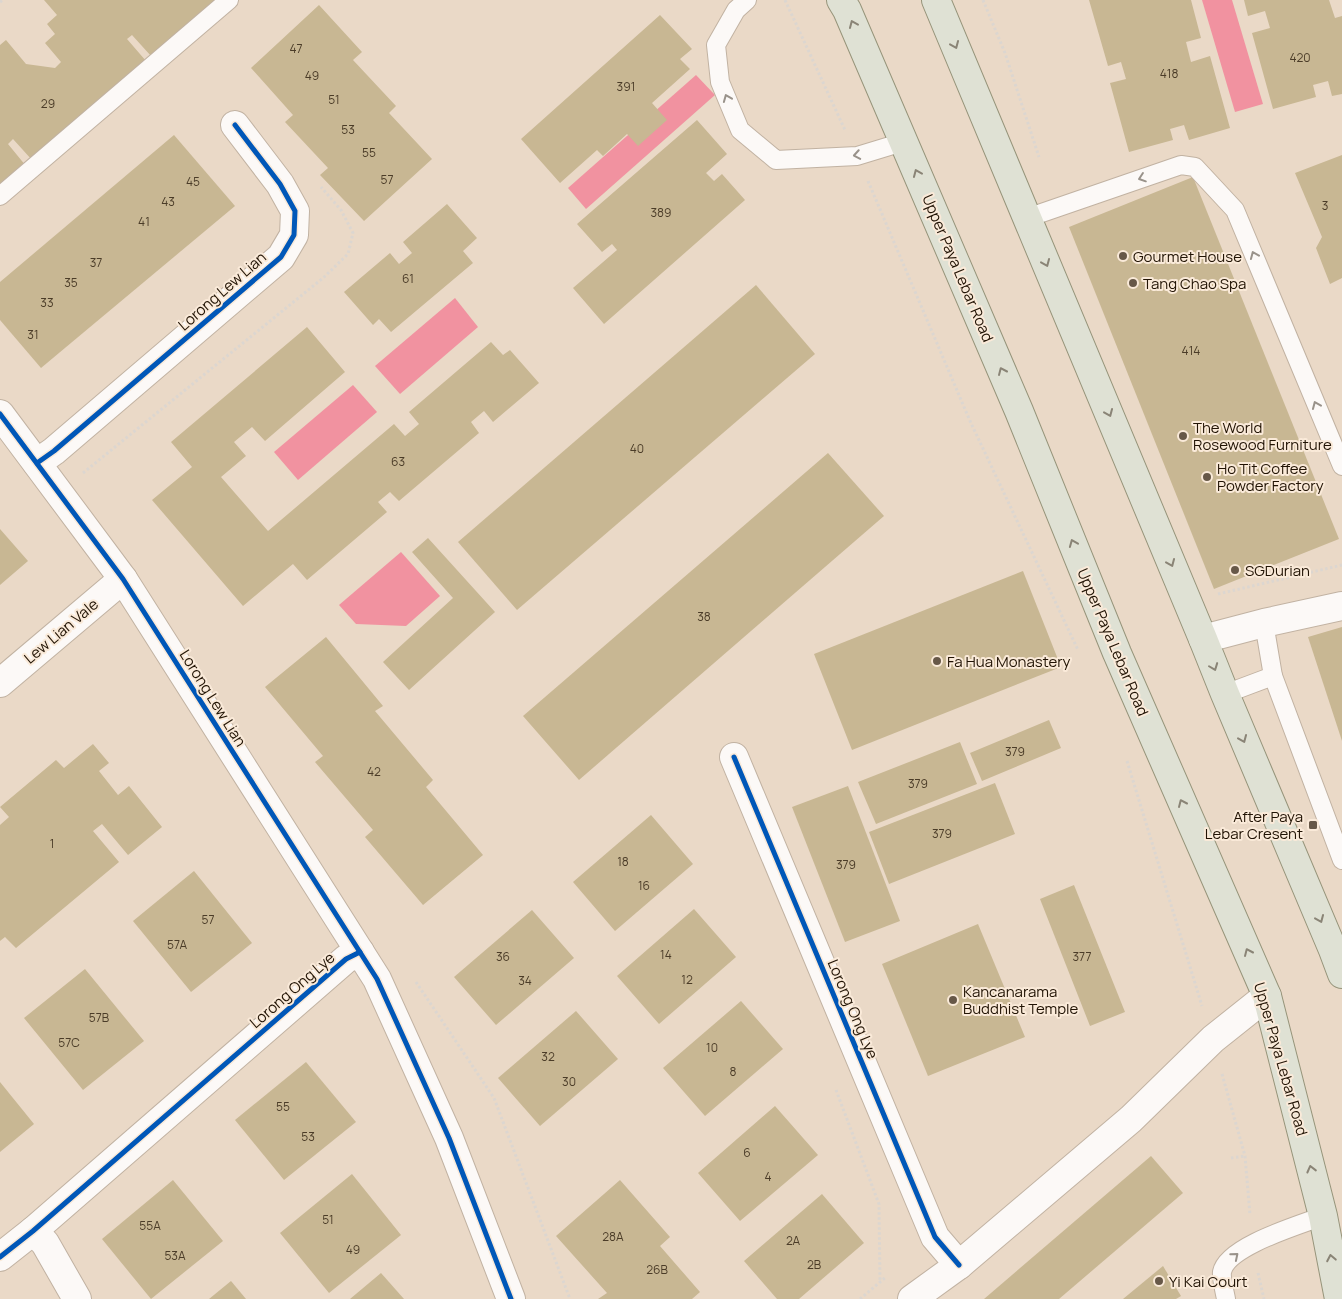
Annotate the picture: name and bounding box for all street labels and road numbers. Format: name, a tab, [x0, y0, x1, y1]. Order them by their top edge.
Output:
street label: Upper Paya Lebar Road	[917, 191, 999, 345]
street label: Lorong Lew Lian	[173, 247, 271, 335]
street label: Upper Paya Lebar Road	[1072, 565, 1154, 719]
street label: Lew Lian Vale	[19, 594, 103, 668]
street label: Lorong Lew Lian	[175, 646, 251, 750]
street label: Lorong Ong Lye	[245, 947, 339, 1033]
street label: Lorong Ong Lye	[823, 956, 884, 1062]
street label: Upper Paya Lebar Road	[1249, 980, 1313, 1138]

